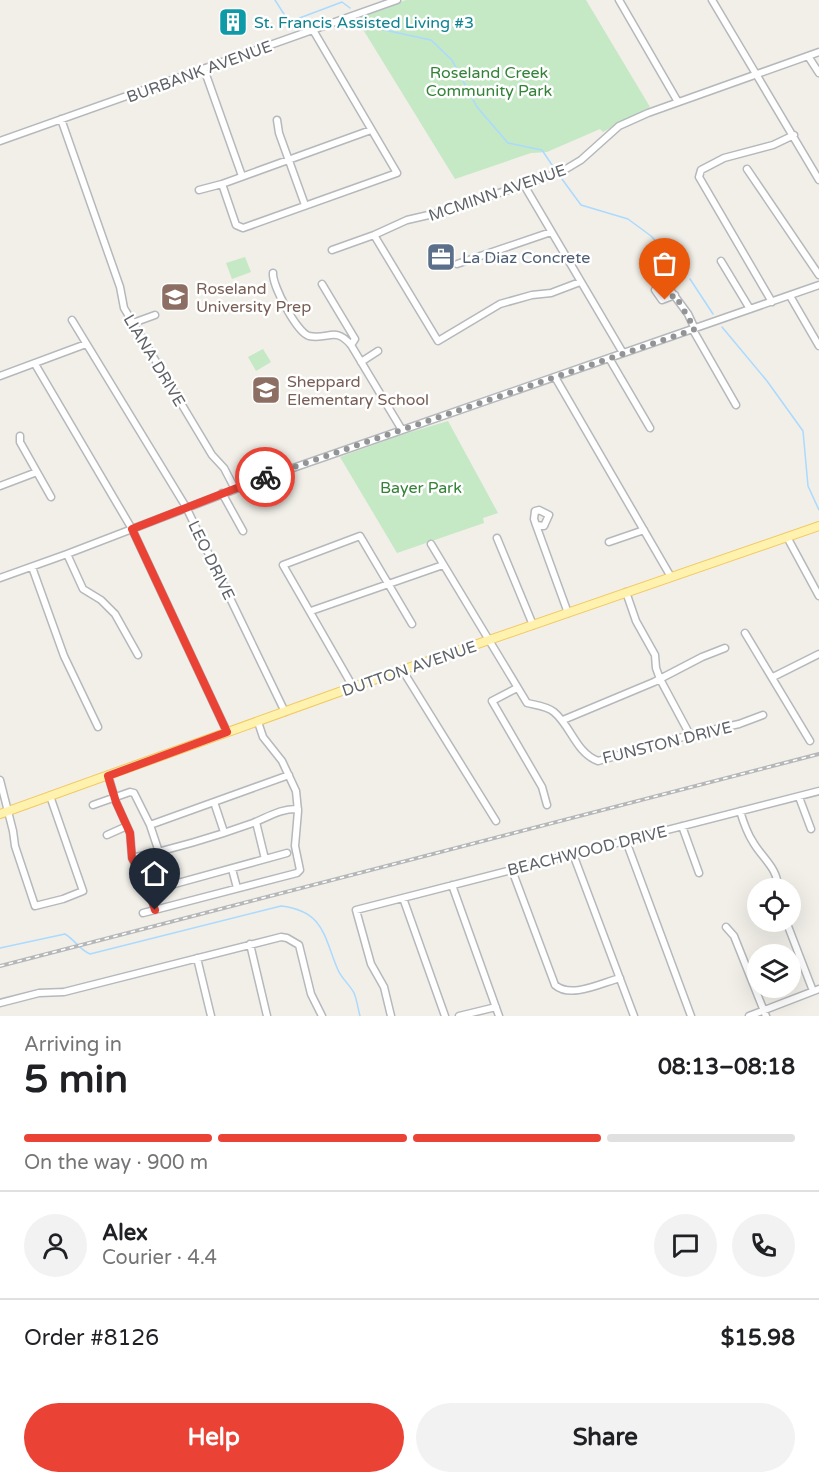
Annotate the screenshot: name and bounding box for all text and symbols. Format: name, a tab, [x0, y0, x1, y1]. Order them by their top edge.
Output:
building icon: St. Francis Assisted Living #3	[217, 6, 249, 38]
place label: St. Francis Assisted Living #3	[254, 13, 474, 33]
street label: BURBANK AVENUE	[124, 36, 275, 108]
park label: Roseland Creek Community Park	[426, 63, 552, 101]
street label: MCMINN AVENUE	[426, 160, 569, 226]
pin	[639, 238, 690, 300]
office icon: La Diaz Concrete	[425, 241, 457, 273]
icon: bag	[648, 247, 681, 280]
place label: La Diaz Concrete	[462, 248, 590, 268]
place label: Roseland University Prep	[196, 279, 311, 317]
school or university icon: Roseland University Prep	[159, 281, 191, 313]
street label: LIANA DRIVE	[119, 311, 189, 410]
place label: Sheppard Elementary School	[287, 372, 429, 410]
school or university icon: Sheppard Elementary School	[250, 374, 282, 406]
courier	[235, 447, 295, 507]
icon: bike	[249, 461, 282, 494]
park label: Bayer Park	[380, 478, 462, 498]
street label: LEO DRIVE	[183, 518, 239, 603]
street label: DUTTON AVENUE	[339, 637, 479, 701]
street label: FUNSTON DRIVE	[600, 717, 734, 769]
street label: BEACHWOOD DRIVE	[505, 821, 669, 880]
pin	[129, 848, 180, 910]
icon: home	[138, 857, 171, 890]
map controls	[747, 878, 801, 998]
button: locate	[747, 878, 801, 932]
button: layers	[747, 944, 801, 998]
text: Arriving in	[24, 1033, 122, 1057]
text: 08:13–08:18	[658, 1054, 795, 1080]
text: 5 min	[24, 1056, 128, 1103]
text: On the way · 900 m	[24, 1151, 208, 1175]
button: person	[24, 1214, 87, 1277]
button: chat	[654, 1214, 717, 1277]
button: phone	[732, 1214, 795, 1277]
text: Alex	[102, 1220, 148, 1246]
text: Courier · 4.4	[102, 1246, 217, 1270]
text: Order #8126	[24, 1325, 159, 1351]
text: $15.98	[721, 1325, 795, 1351]
button: Help	[24, 1403, 404, 1472]
button: Share	[416, 1403, 795, 1472]

